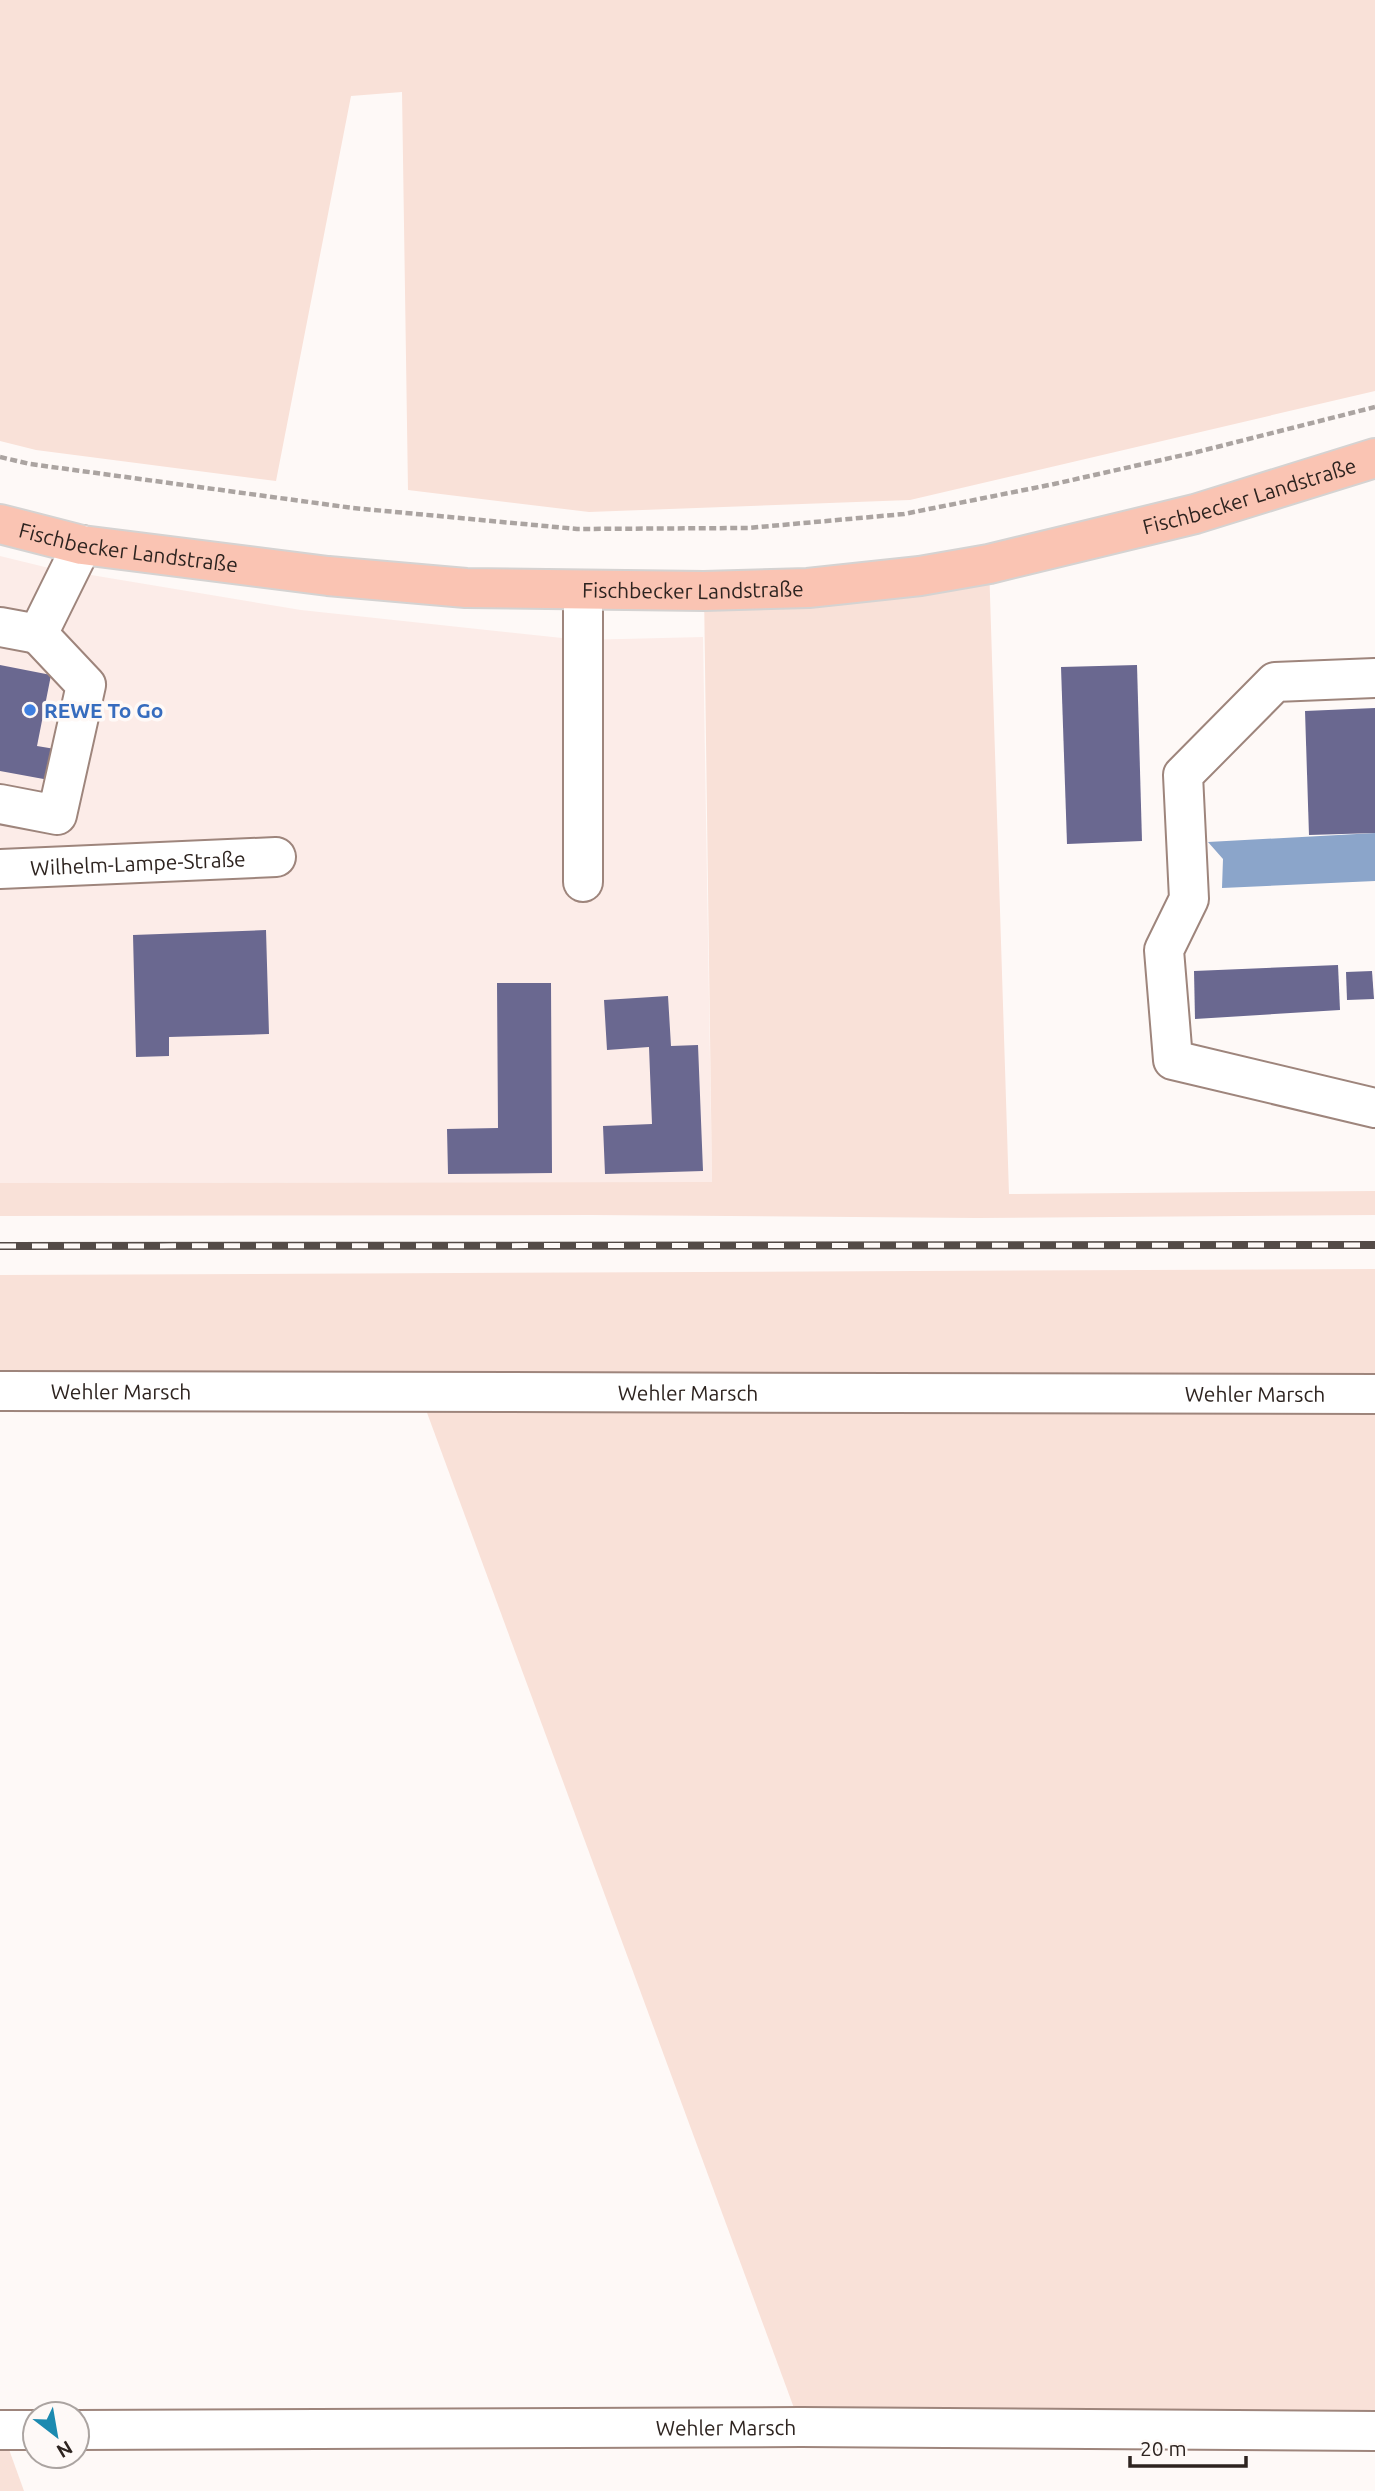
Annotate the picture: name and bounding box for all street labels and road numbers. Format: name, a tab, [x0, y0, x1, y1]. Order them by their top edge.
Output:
street label: Fischbecker Landstraße	[1140, 453, 1359, 538]
street label: Fischbecker Landstraße	[17, 517, 239, 577]
street label: Fischbecker Landstraße	[582, 576, 804, 603]
street label: Wilhelm-Lampe-Straße	[30, 846, 246, 880]
street label: Wehler Marsch	[51, 1379, 191, 1403]
street label: Wehler Marsch	[618, 1380, 758, 1405]
street label: Wehler Marsch	[1185, 1382, 1325, 1406]
street label: Wehler Marsch	[656, 2415, 796, 2440]

